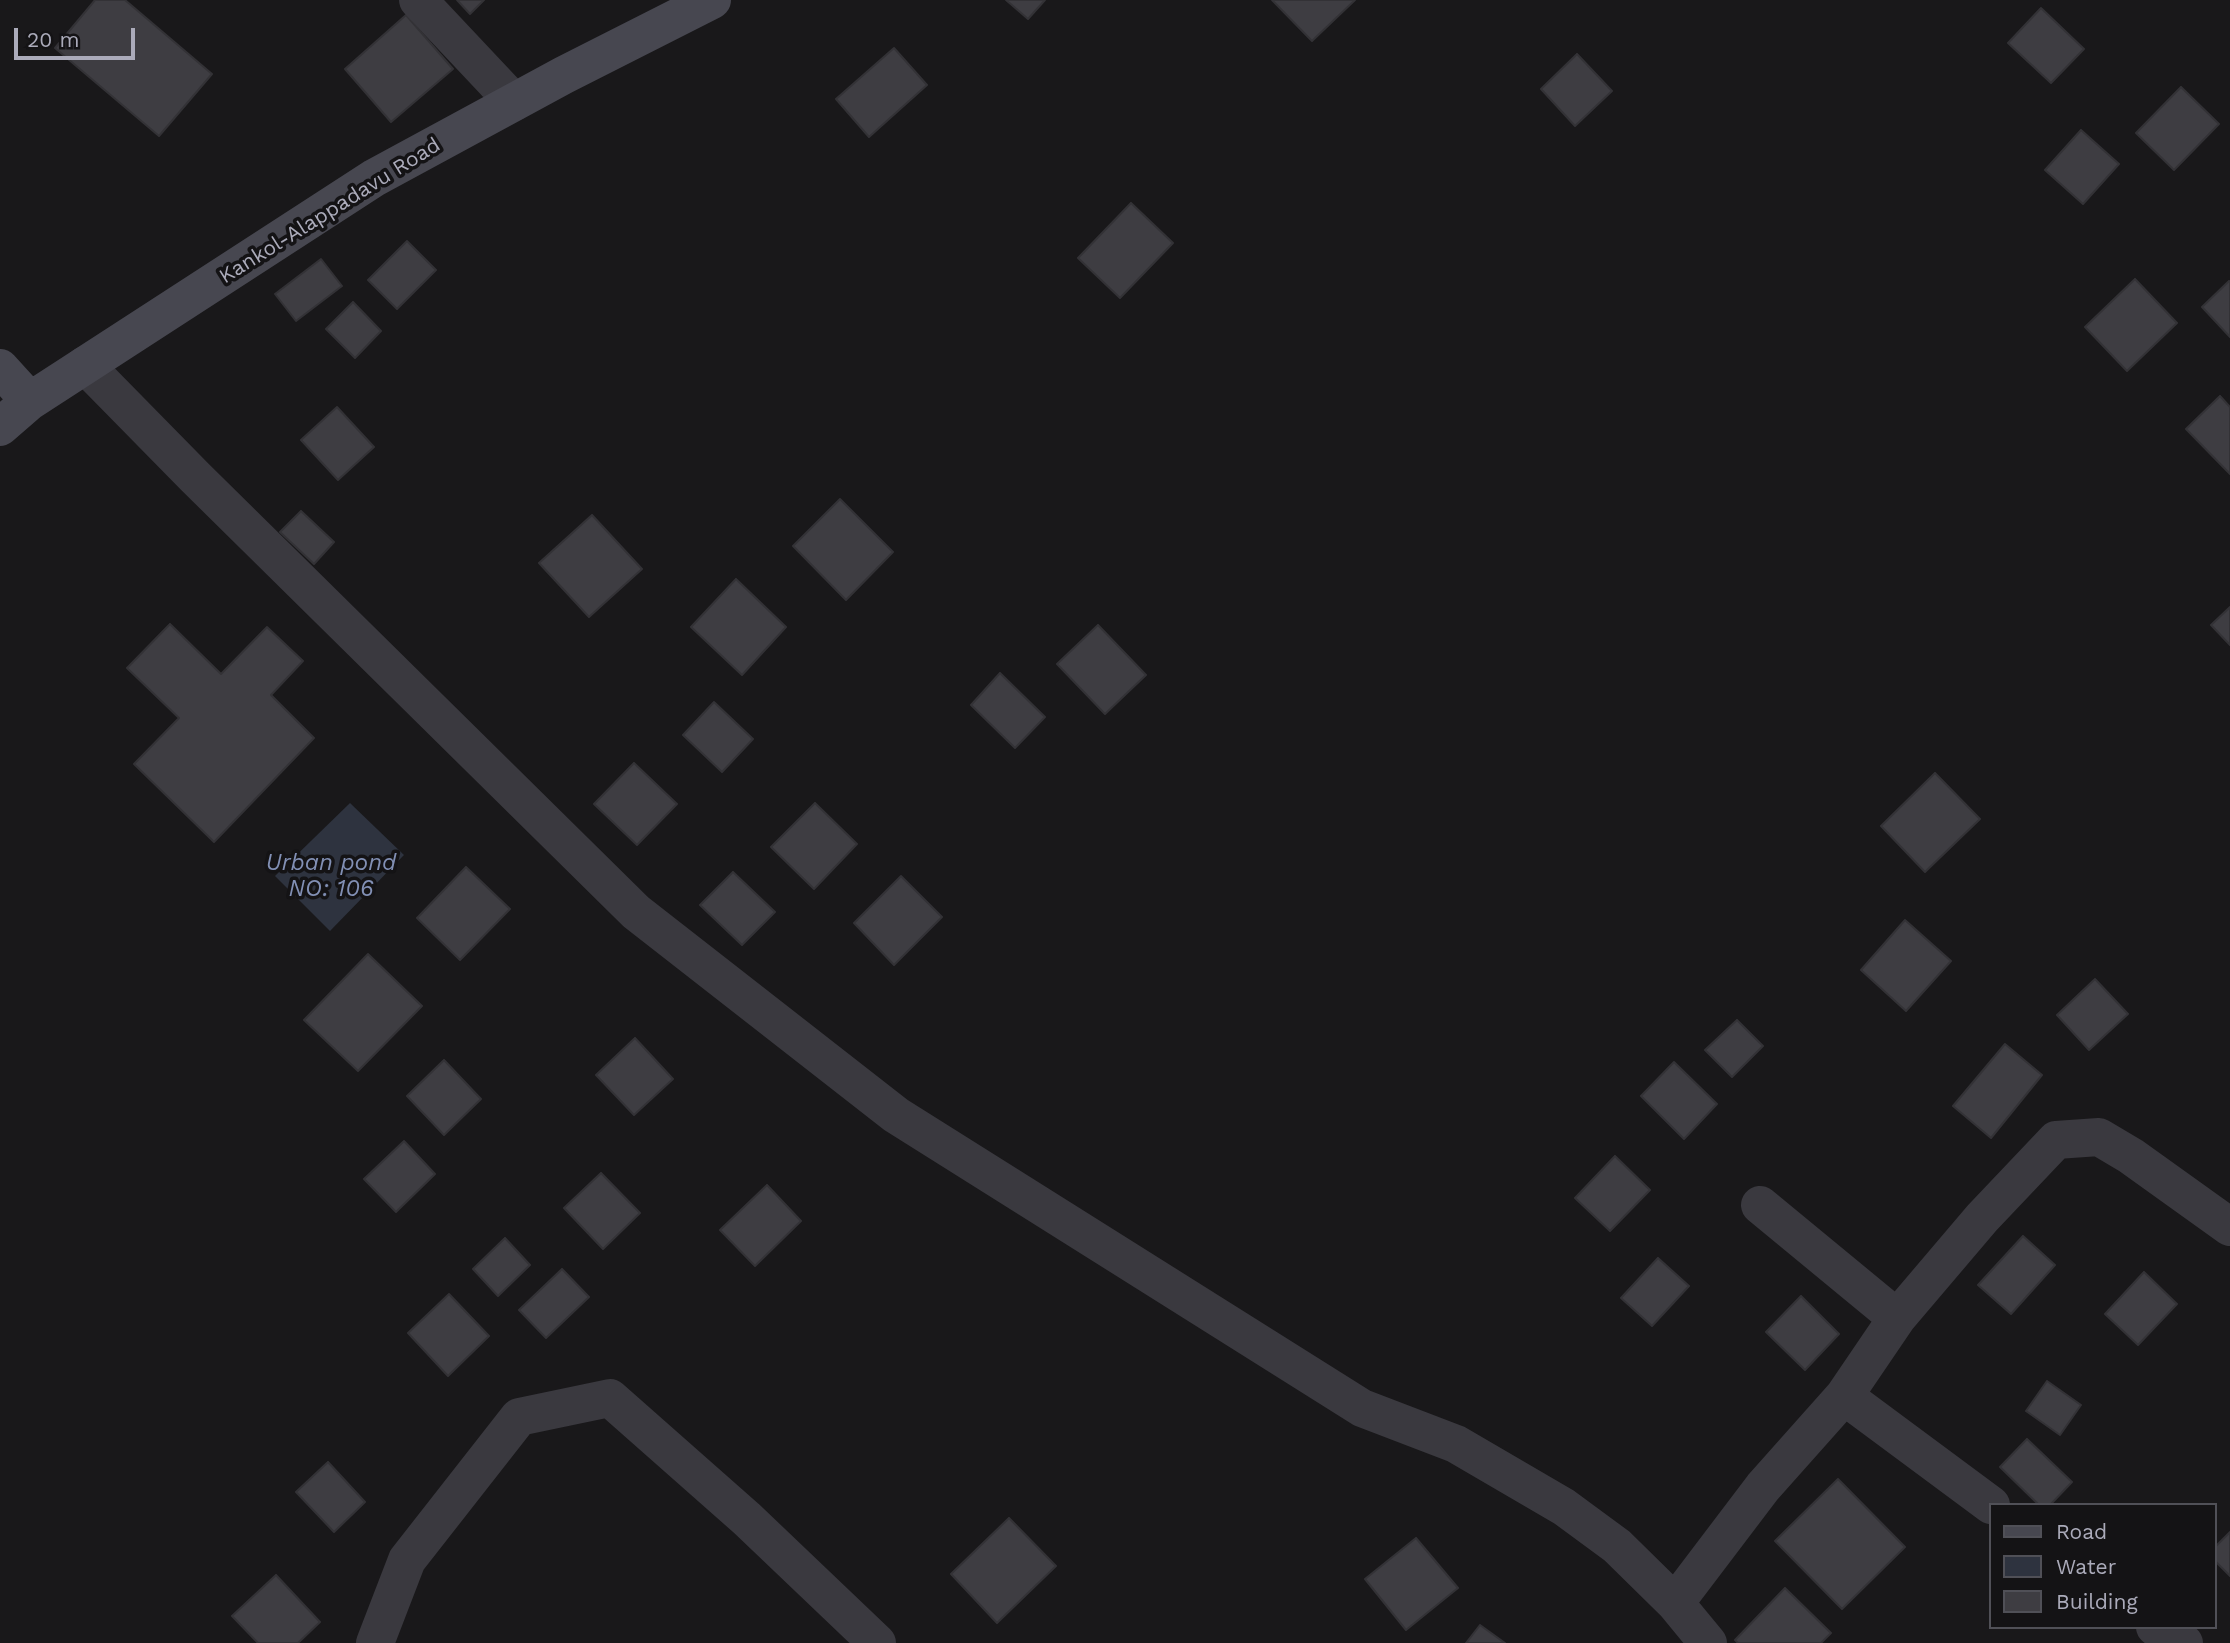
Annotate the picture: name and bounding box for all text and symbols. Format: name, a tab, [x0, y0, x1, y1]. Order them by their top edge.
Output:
scale bar	[18, 14, 138, 58]
text: 20 m	[27, 27, 79, 52]
street label: Kankol-Alappadavu Road	[215, 133, 445, 289]
water label: Urban pond NO: 106	[266, 849, 396, 903]
legend	[1988, 1503, 2216, 1629]
text: Road	[2056, 1519, 2107, 1544]
text: Water	[2056, 1554, 2116, 1579]
text: Building	[2056, 1589, 2138, 1614]

